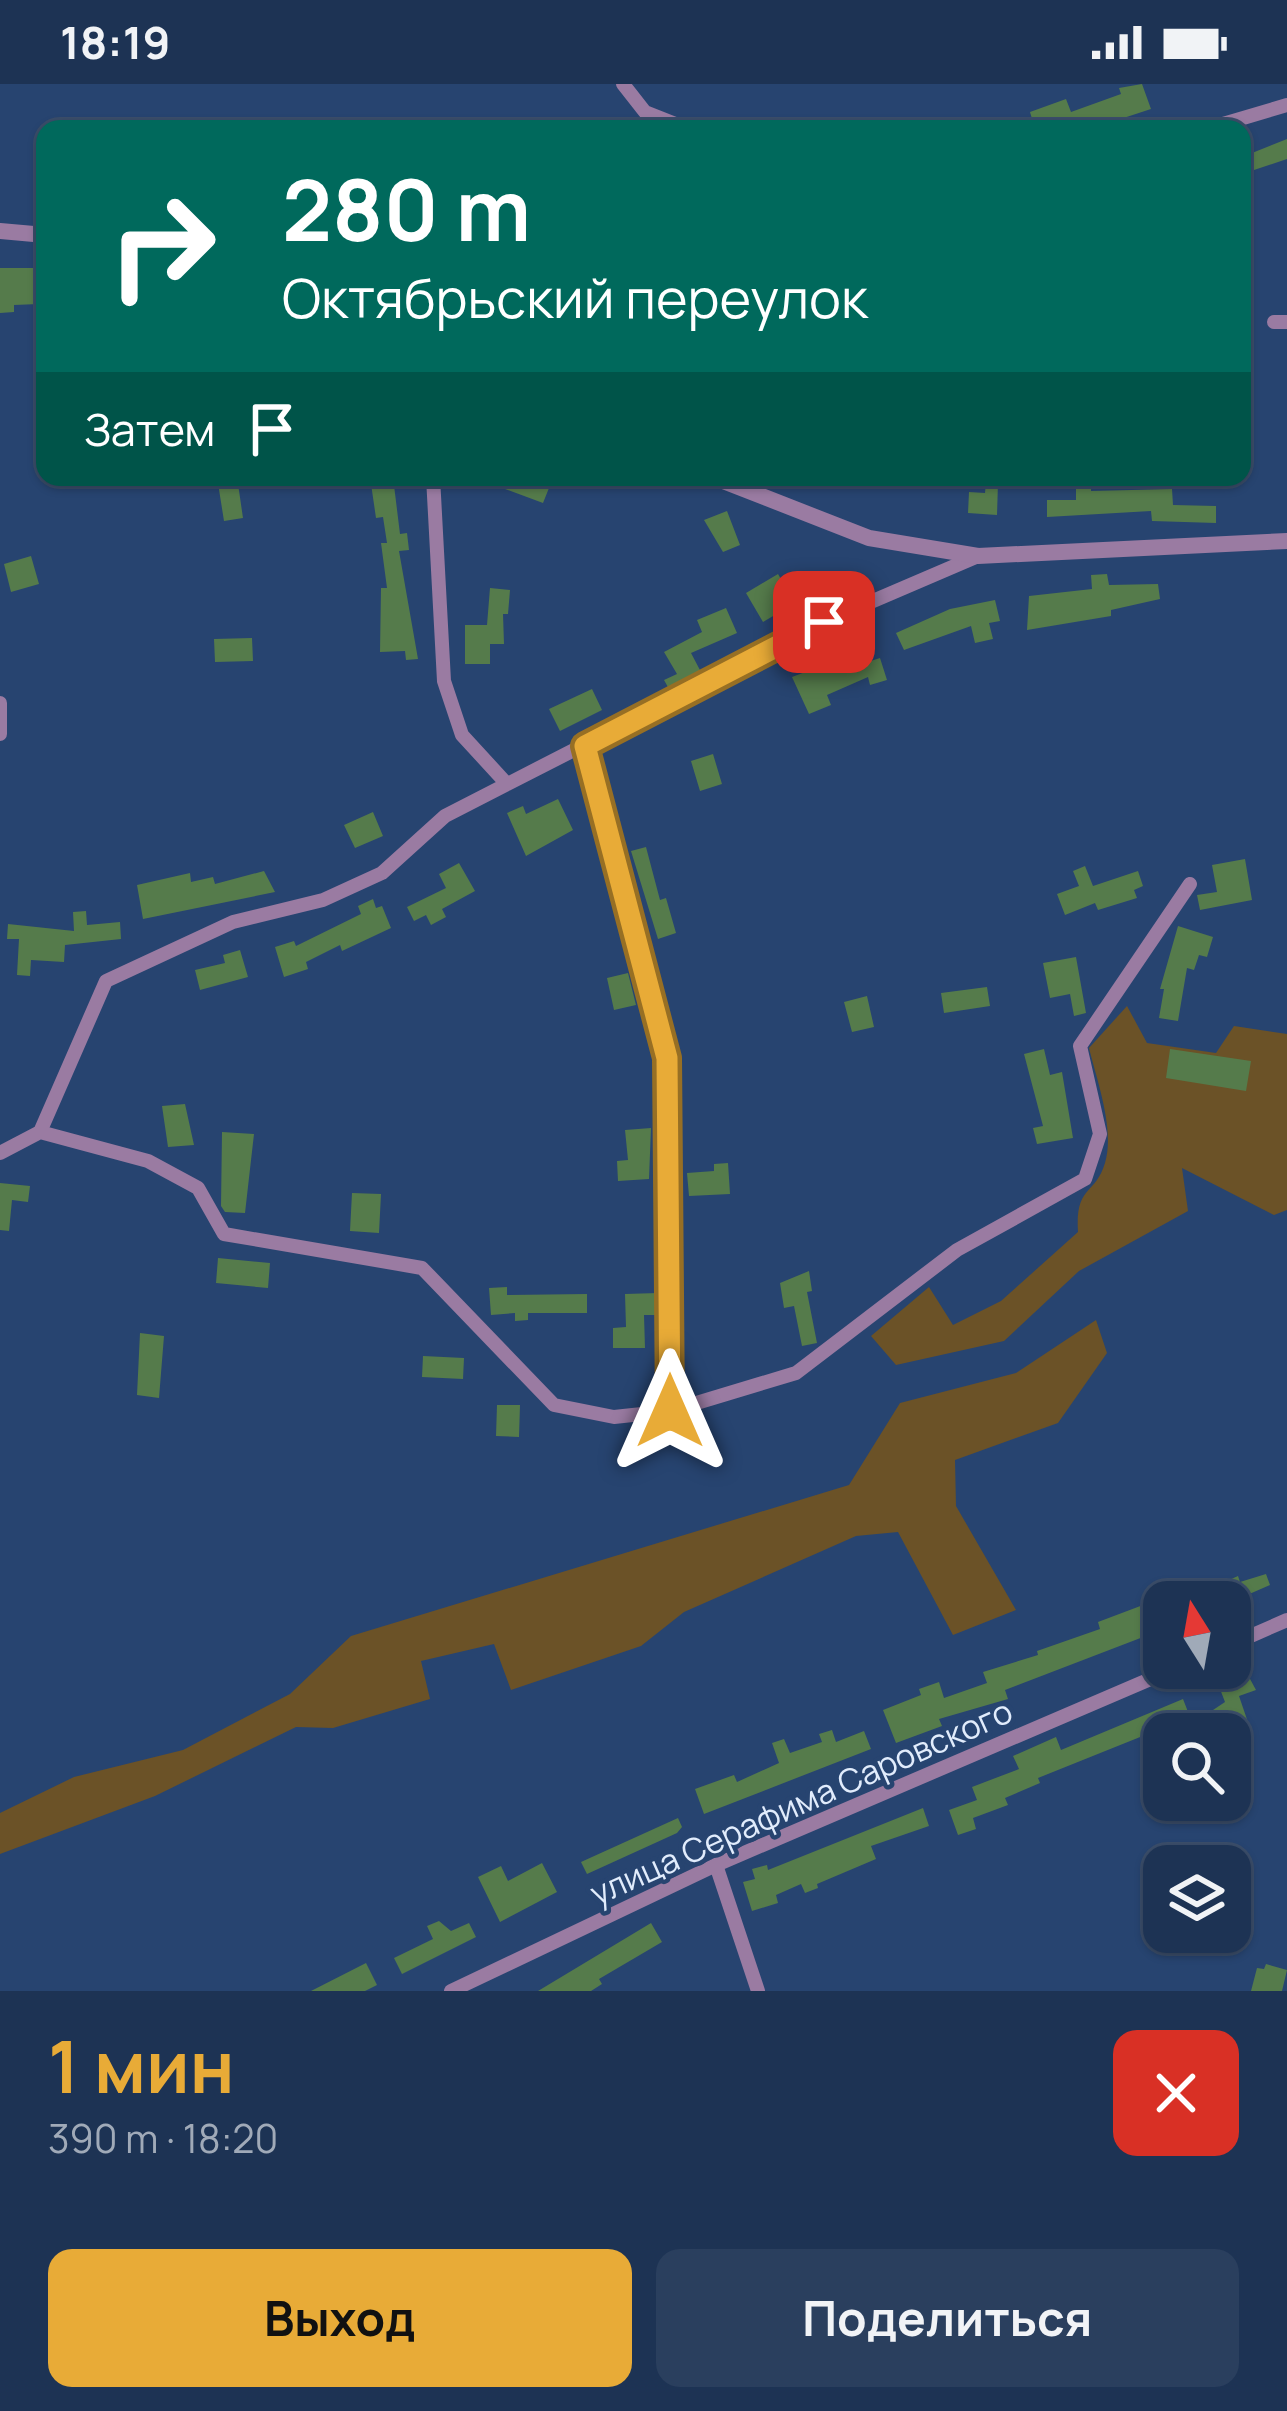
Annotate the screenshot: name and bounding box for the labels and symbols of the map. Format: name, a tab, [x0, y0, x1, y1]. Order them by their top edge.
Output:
pin	[773, 571, 875, 673]
position arrow	[607, 1348, 733, 1474]
north arrow	[1143, 1581, 1251, 1689]
street label: улица Серафима Саровского	[582, 1688, 1019, 1915]

